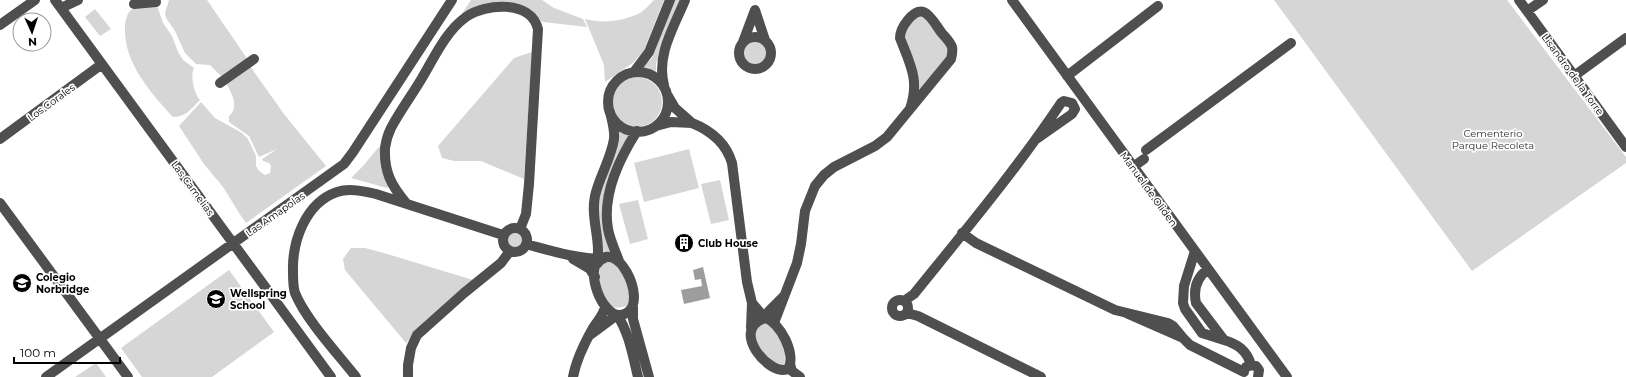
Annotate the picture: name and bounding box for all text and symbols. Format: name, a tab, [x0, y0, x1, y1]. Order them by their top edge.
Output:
north arrow	[12, 12, 52, 52]
street label: Lisandro de la Torre	[1539, 31, 1607, 118]
text: N	[28, 35, 37, 49]
street label: Los Corales	[25, 81, 78, 124]
park label: Cementerio Parque Recoleta	[1452, 127, 1534, 152]
street label: Manuel de Oliden	[1117, 149, 1180, 229]
street label: Las Camelias	[168, 158, 217, 219]
street label: Las Amapolas	[243, 189, 308, 240]
building icon: Club House	[673, 232, 695, 254]
place label: Club House	[698, 237, 758, 250]
place label: Colegio Norbridge	[36, 271, 89, 296]
school or university icon: Colegio Norbridge	[11, 272, 33, 294]
place label: Wellspring School	[230, 287, 287, 312]
school or university icon: Wellspring School	[205, 288, 227, 310]
scale bar	[14, 339, 120, 365]
text: 100 m	[20, 345, 56, 360]

